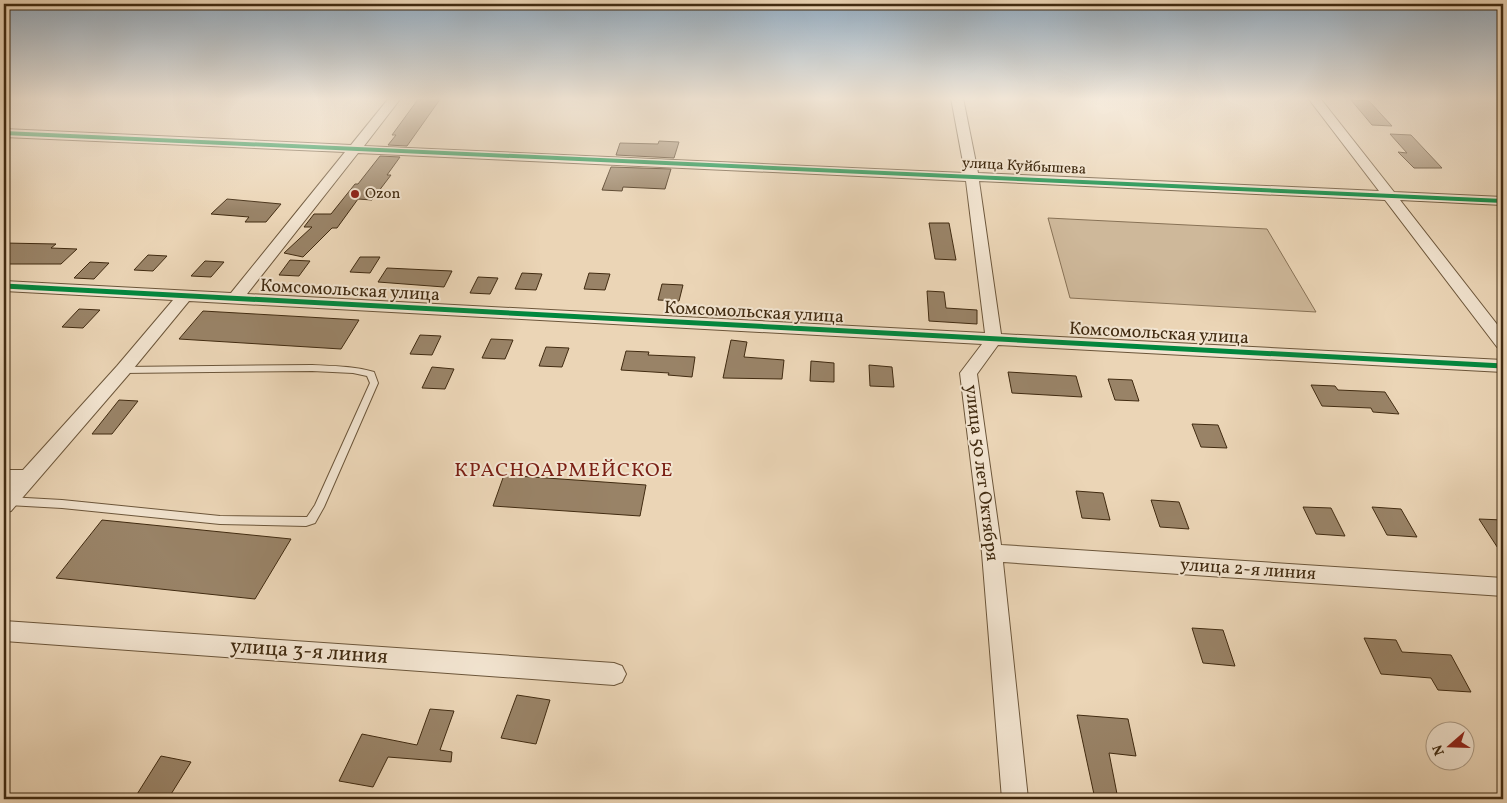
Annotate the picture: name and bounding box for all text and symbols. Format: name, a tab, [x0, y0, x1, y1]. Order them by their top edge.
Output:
street label: улица Куйбышева	[961, 153, 1087, 181]
place label: Ozon	[365, 184, 400, 205]
marker: Ozon	[349, 188, 361, 200]
street label: Комсомольская улица	[259, 274, 441, 308]
street label: Комсомольская улица	[663, 296, 845, 330]
street label: Комсомольская улица	[1068, 317, 1250, 351]
street label: улица 50 лет Октября	[958, 383, 1004, 563]
district label: КРАСНОАРМЕЙСКОЕ	[454, 457, 674, 485]
street label: улица 2-я линия	[1179, 553, 1317, 587]
street label: улица 3-я линия	[229, 632, 389, 672]
north arrow	[1424, 720, 1474, 770]
text: N	[1429, 742, 1450, 758]

